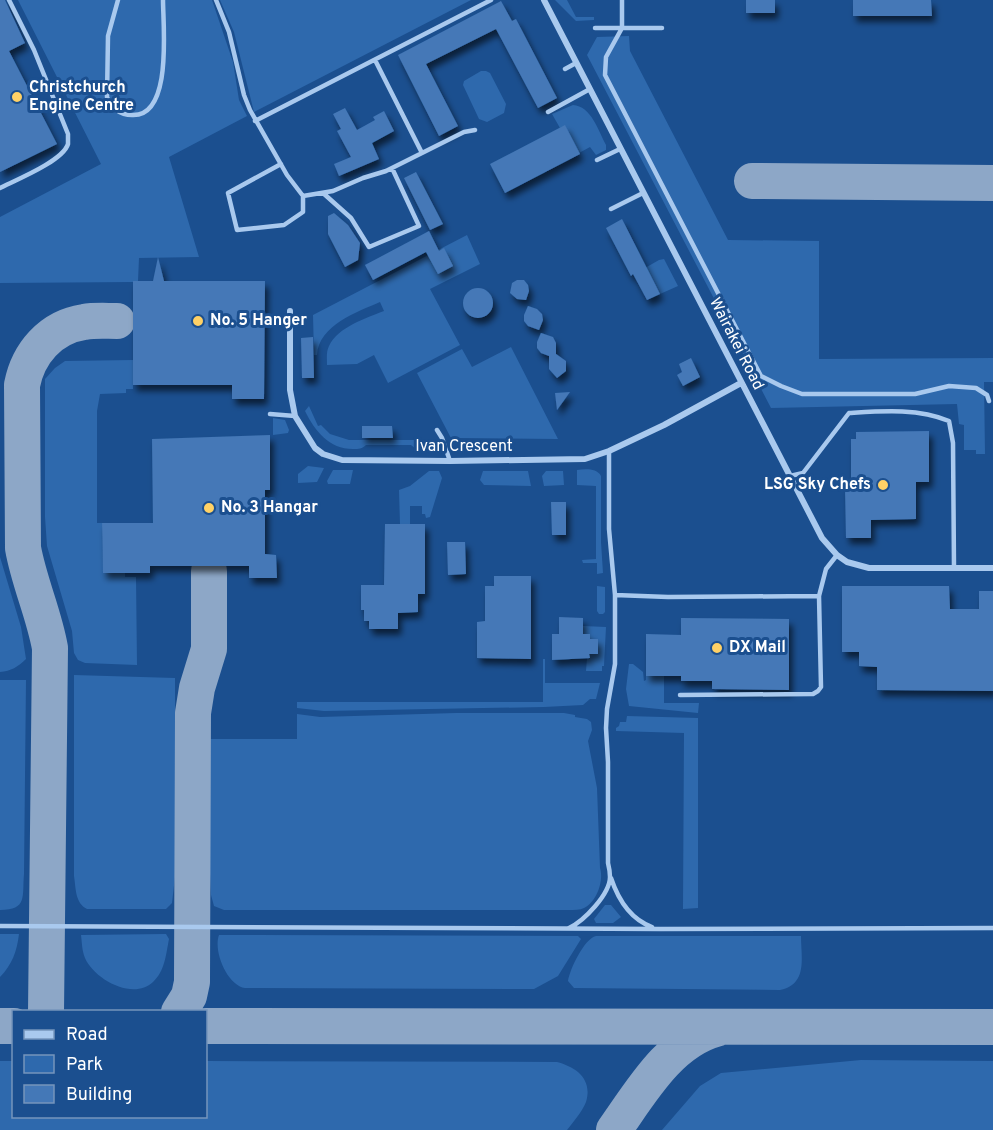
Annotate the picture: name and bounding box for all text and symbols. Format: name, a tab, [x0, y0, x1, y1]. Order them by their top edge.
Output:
place label: Christchurch Engine Centre	[29, 78, 134, 116]
marker: Christchurch Engine Centre	[10, 90, 24, 104]
street label: Wairakei Road	[704, 294, 768, 394]
place label: No. 5 Hanger	[210, 311, 307, 331]
marker: No. 5 Hanger	[191, 314, 205, 328]
street label: Ivan Crescent	[415, 437, 513, 457]
place label: LSG Sky Chefs	[764, 475, 871, 495]
marker: LSG Sky Chefs	[876, 478, 890, 492]
place label: No. 3 Hangar	[221, 498, 318, 518]
marker: No. 3 Hangar	[202, 501, 216, 515]
place label: DX Mail	[729, 638, 786, 658]
marker: DX Mail	[710, 641, 724, 655]
legend	[12, 1010, 207, 1118]
text: Road	[66, 1024, 108, 1047]
text: Park	[66, 1054, 103, 1077]
text: Building	[66, 1084, 132, 1107]

